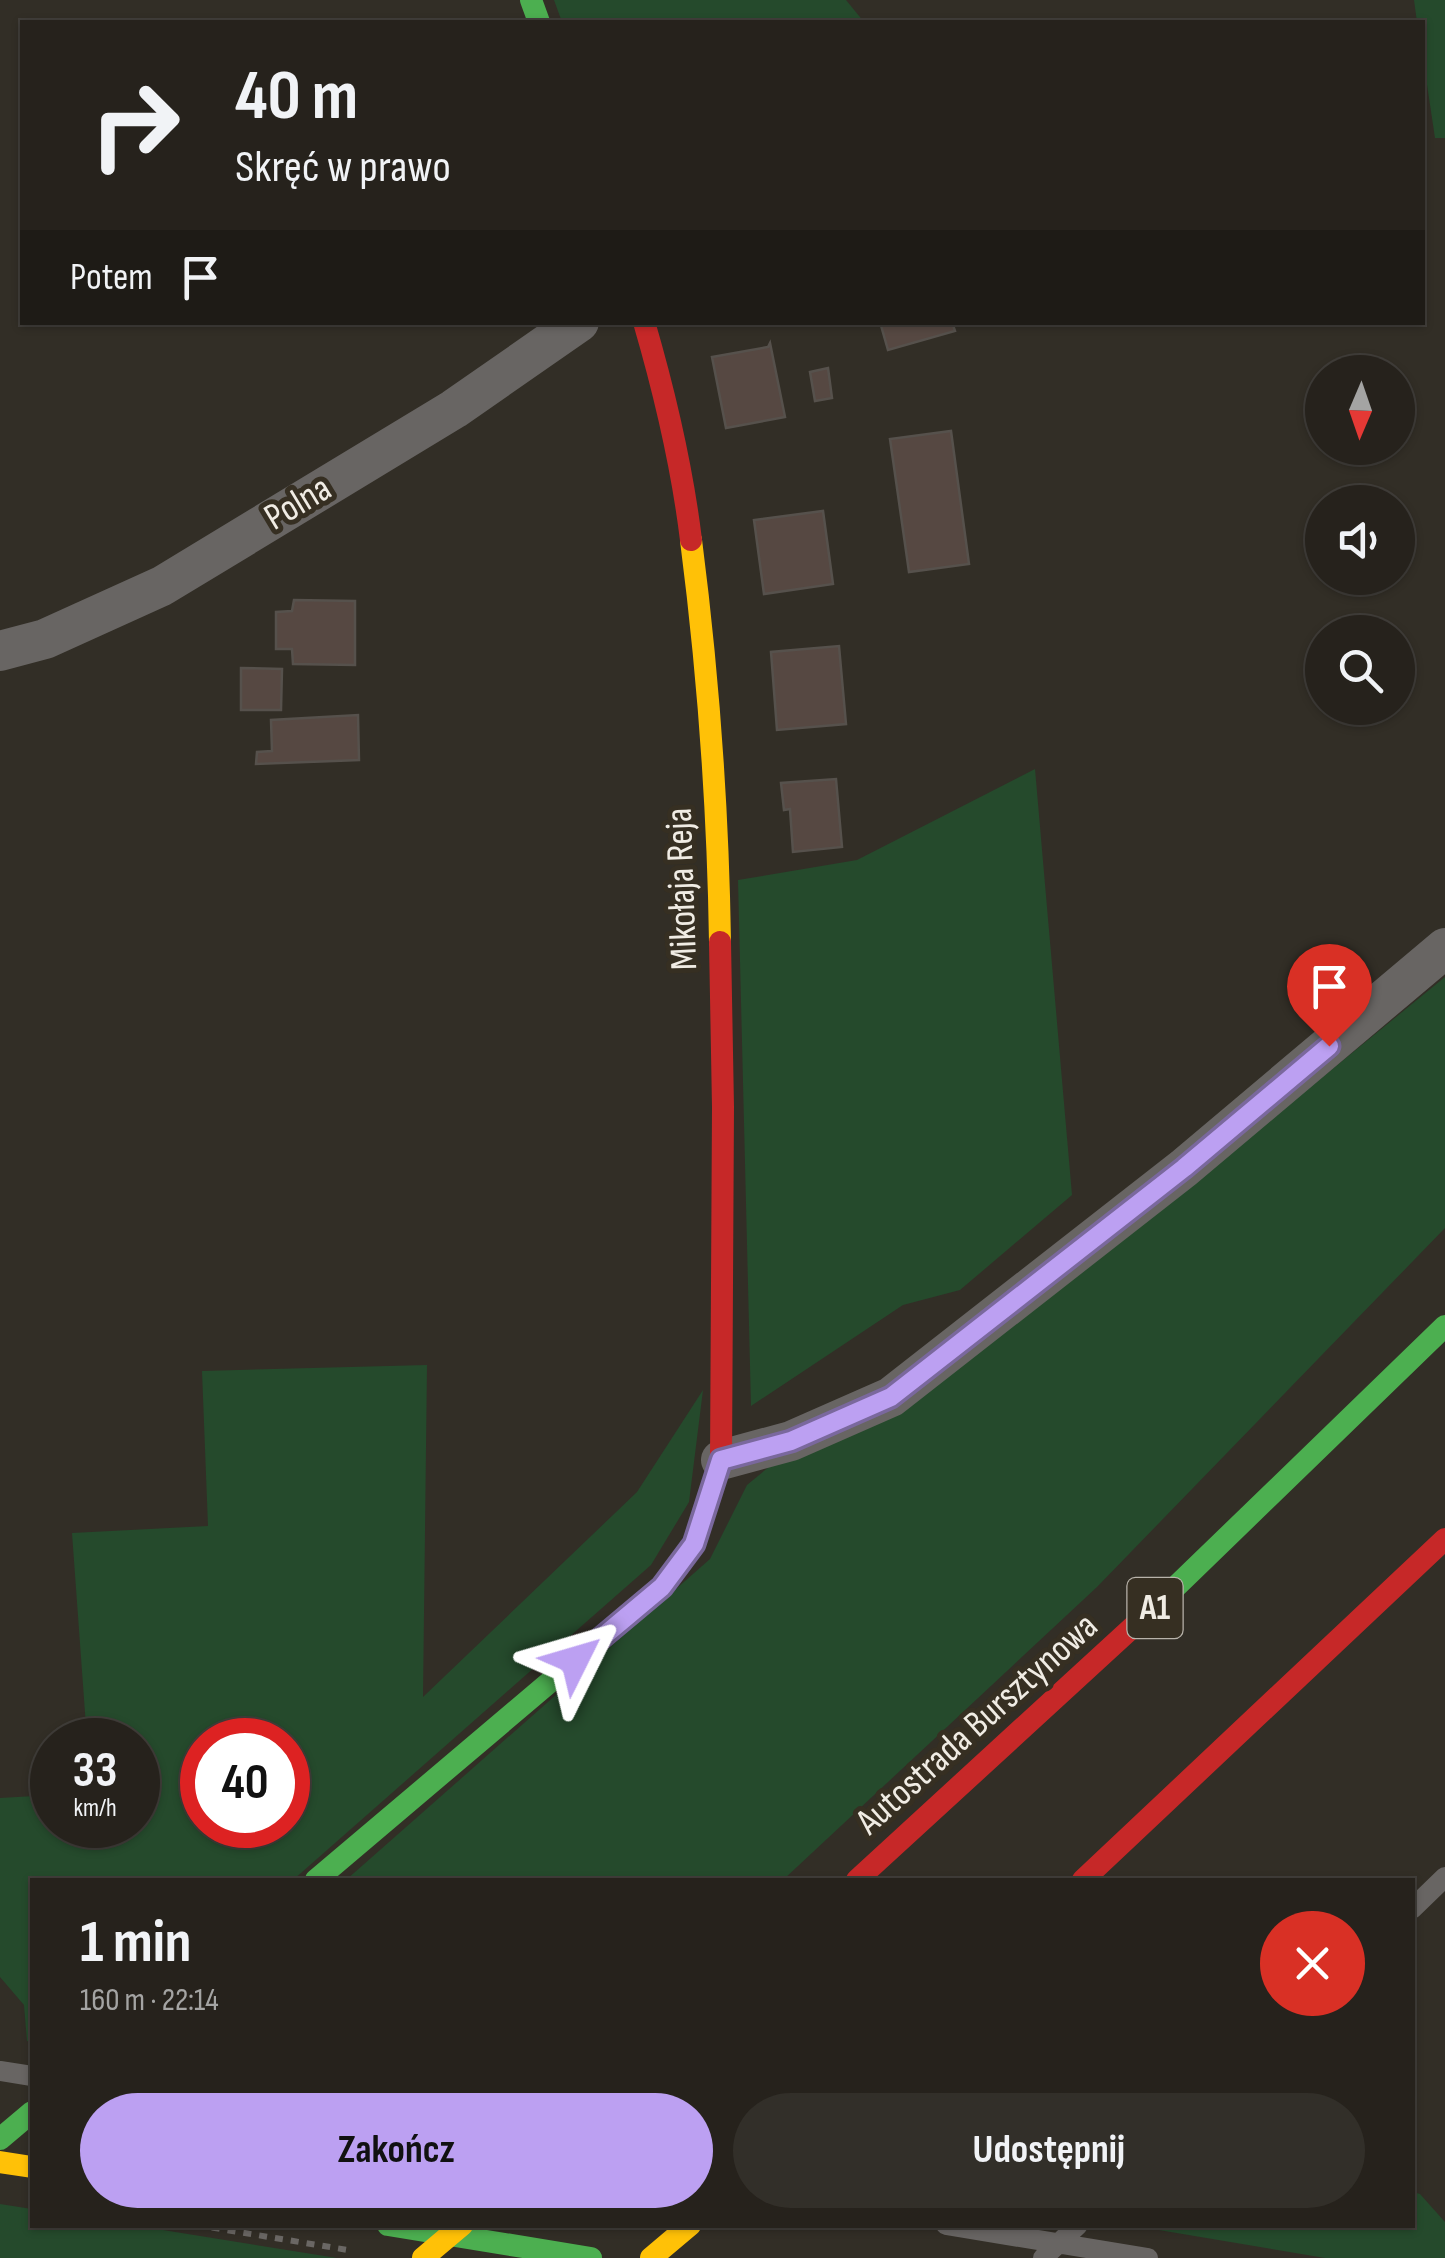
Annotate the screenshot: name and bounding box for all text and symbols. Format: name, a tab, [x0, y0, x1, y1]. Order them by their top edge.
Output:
text: 40 m	[235, 55, 358, 139]
icon: right	[70, 60, 200, 190]
text: Skręć w prawo	[235, 140, 451, 195]
icon: arrive	[173, 250, 228, 305]
text: Potem	[70, 255, 153, 300]
north arrow	[1305, 355, 1415, 465]
map controls	[1305, 355, 1415, 725]
street label: Polna	[257, 466, 339, 540]
button: sound	[1305, 485, 1415, 595]
button: search	[1305, 615, 1415, 725]
street label: Mikołaja Reja	[657, 807, 707, 971]
pin	[1287, 944, 1372, 1047]
icon: arrive	[1302, 959, 1357, 1014]
road number: A1	[1128, 1578, 1182, 1638]
street label: Autostrada Bursztynowa	[846, 1604, 1107, 1845]
position arrow	[523, 1608, 627, 1712]
speed limit sign: 40	[180, 1718, 310, 1848]
text: 33	[73, 1741, 117, 1801]
text: km/h	[73, 1793, 117, 1824]
text: 1 min	[80, 1907, 192, 1979]
button: close	[1260, 1911, 1365, 2016]
text: 160 m · 22:14	[80, 1981, 219, 2020]
button: Zakończ	[80, 2093, 713, 2208]
button: Udostępnij	[733, 2093, 1365, 2208]

